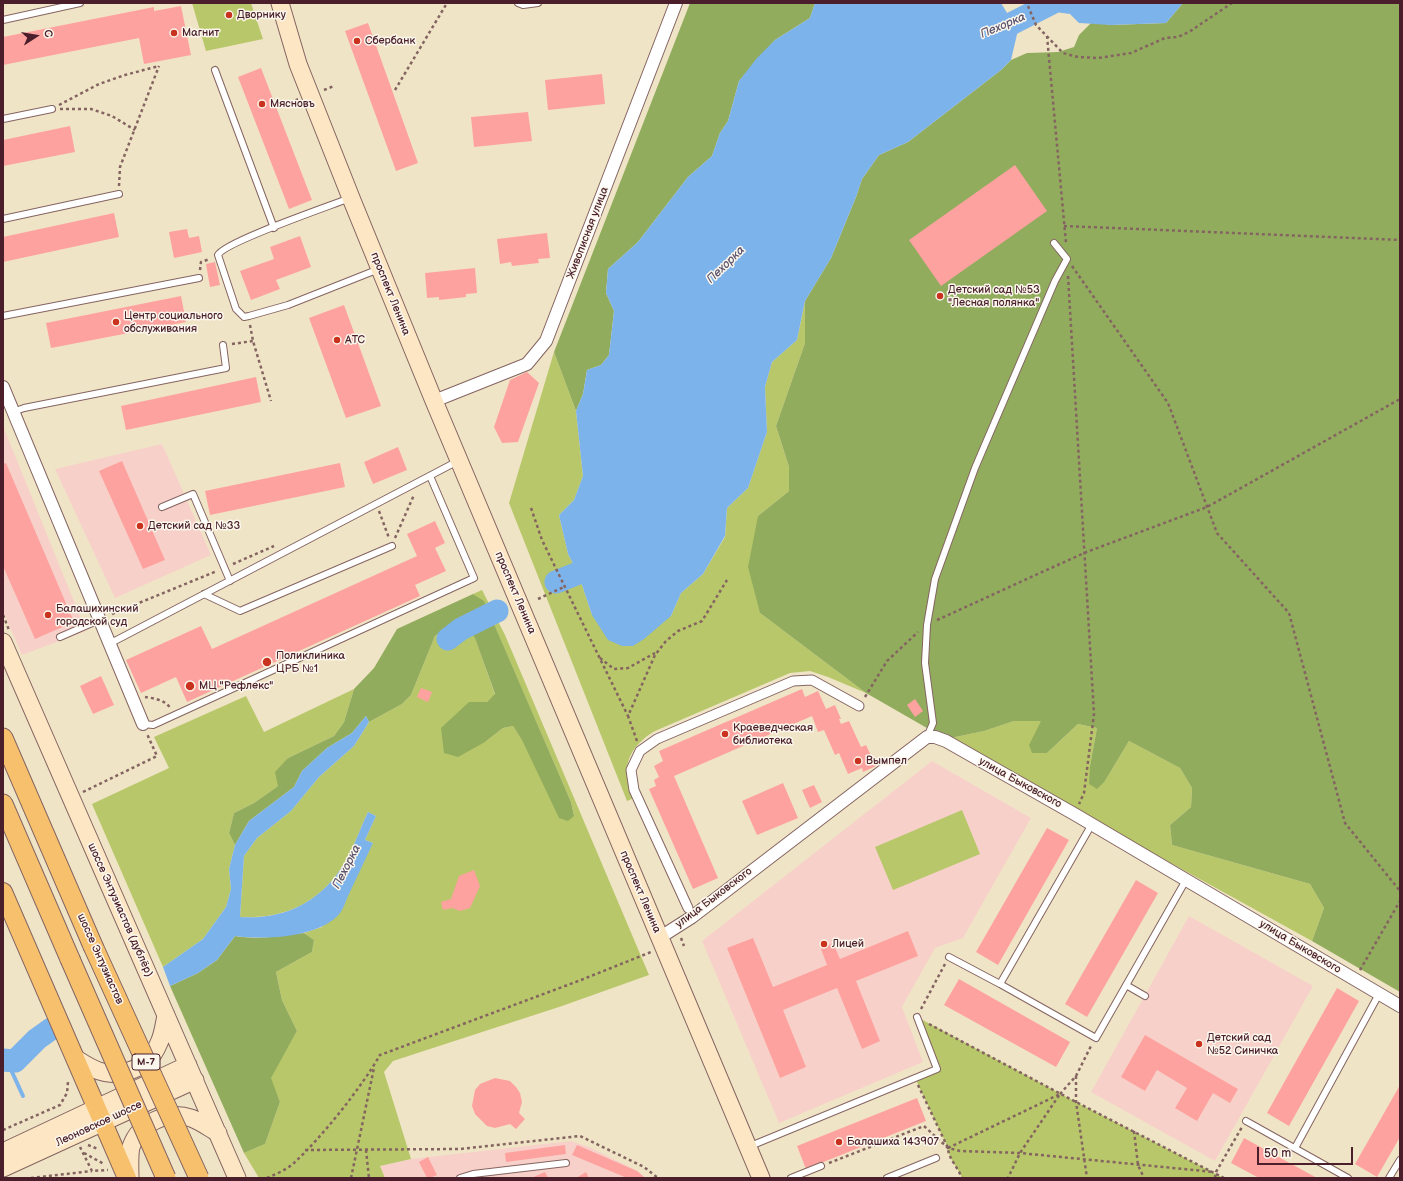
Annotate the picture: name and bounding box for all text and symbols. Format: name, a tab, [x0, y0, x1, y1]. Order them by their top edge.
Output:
place label: Дворнику	[237, 8, 286, 22]
marker: Дворнику	[224, 10, 234, 20]
water label: Пехорка	[978, 10, 1028, 42]
north arrow	[16, 16, 56, 56]
place label: Магнит	[182, 26, 219, 40]
text: С	[41, 28, 55, 38]
marker: Магнит	[169, 28, 179, 38]
place label: Сбербанк	[365, 34, 415, 48]
marker: Сбербанк	[352, 36, 362, 46]
place label: Мясновъ	[270, 97, 315, 111]
marker: Мясновъ	[257, 99, 267, 109]
street label: Живописная улица	[564, 185, 612, 281]
water label: Пехорка	[704, 243, 748, 287]
street label: проспект Ленина	[367, 251, 413, 337]
place label: Детский сад №53 "Лесная полянка"	[948, 283, 1040, 309]
marker: Детский сад №53 "Лесная полянка"	[935, 291, 945, 301]
place label: Центр социального обслуживания	[124, 309, 223, 335]
marker: Центр социального обслуживания	[111, 317, 121, 327]
place label: АТС	[345, 333, 365, 347]
marker: АТС	[332, 335, 342, 345]
place label: Детский сад №33	[148, 519, 240, 533]
marker: Детский сад №33	[135, 521, 145, 531]
street label: проспект Ленина	[492, 550, 538, 636]
place label: Балашихинский городской суд	[56, 602, 138, 628]
marker: Балашихинский городской суд	[43, 610, 53, 620]
place label: Поликлиника ЦРБ №1	[276, 649, 345, 675]
marker: Поликлиника ЦРБ №1	[261, 656, 273, 668]
place label: МЦ "Рефлекс"	[199, 679, 273, 693]
marker: МЦ "Рефлекс"	[184, 680, 196, 692]
place label: Краеведческая библиотека	[733, 721, 813, 747]
marker: Краеведческая библиотека	[720, 729, 730, 739]
place label: Вымпел	[866, 754, 907, 768]
street label: улица Быковского	[976, 755, 1064, 811]
marker: Вымпел	[853, 756, 863, 766]
street label: шоссе Энтузиастов (дублёр)	[84, 841, 156, 979]
water label: Пехорка	[330, 843, 364, 891]
street label: проспект Ленина	[617, 849, 663, 935]
street label: улица Быковского	[673, 865, 755, 931]
street label: шоссе Энтузиастов	[74, 912, 126, 1006]
street label: улица Быковского	[1257, 917, 1343, 977]
place label: Лицей	[832, 937, 864, 951]
marker: Лицей	[819, 939, 829, 949]
place label: Детский сад №52 Синичка	[1207, 1031, 1278, 1057]
marker: Детский сад №52 Синичка	[1194, 1039, 1204, 1049]
road number: М-7	[132, 1054, 160, 1070]
street label: Леоновское шоссе	[54, 1098, 144, 1150]
place label: Балашиха 143907	[847, 1135, 939, 1149]
marker: Балашиха 143907	[834, 1137, 844, 1147]
scale bar	[1259, 1139, 1355, 1165]
text: 50 m	[1264, 1146, 1291, 1161]

